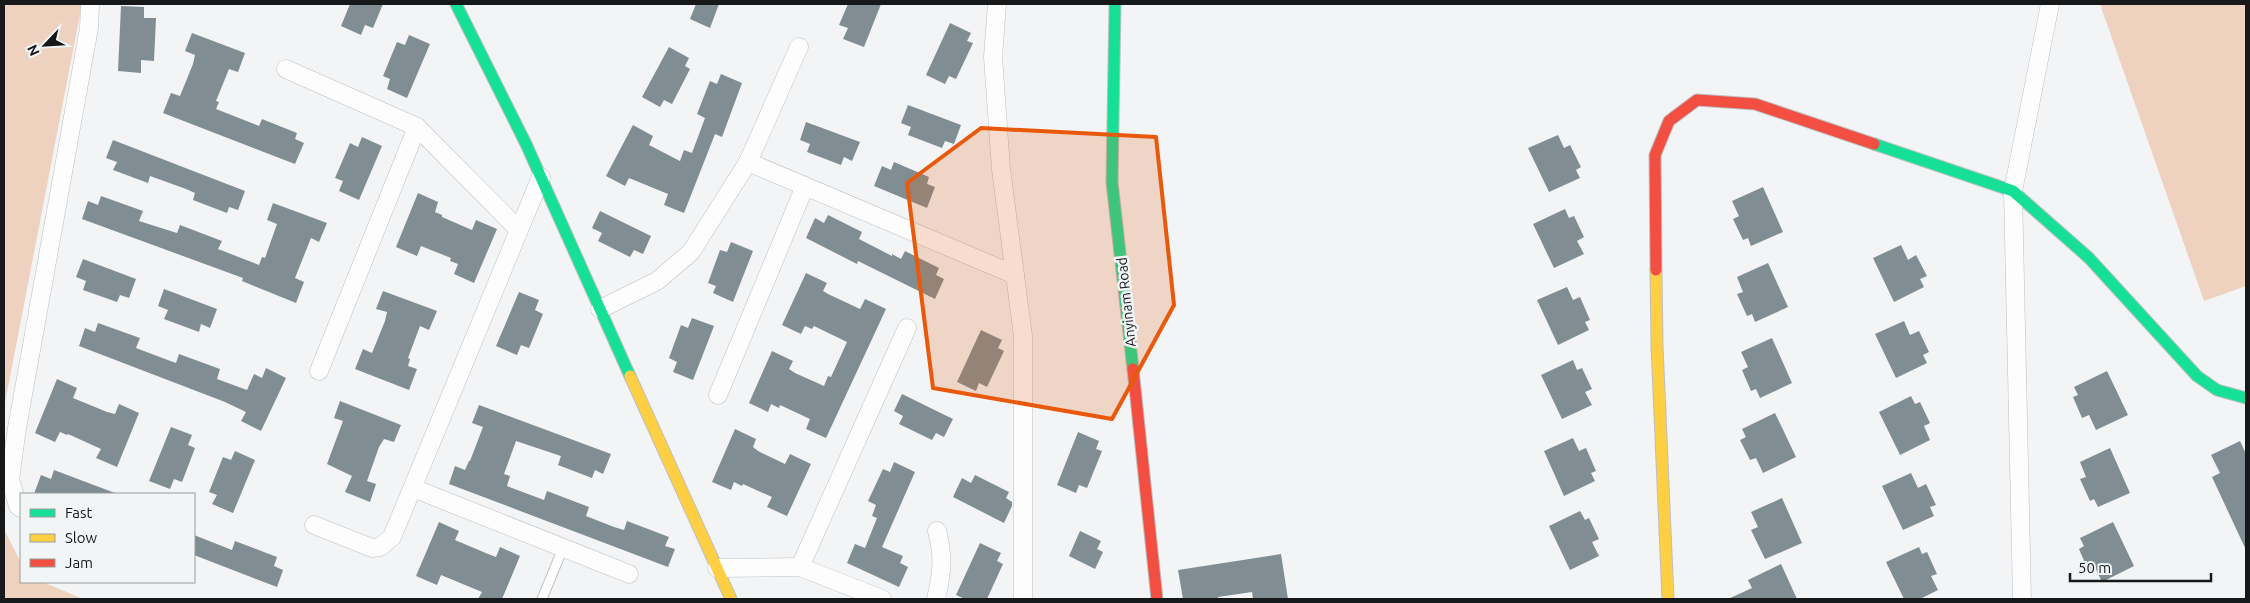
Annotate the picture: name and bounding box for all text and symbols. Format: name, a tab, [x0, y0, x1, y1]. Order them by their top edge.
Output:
north arrow	[20, 20, 70, 70]
text: N	[24, 42, 43, 59]
street label: Anyinam Road	[1113, 256, 1139, 348]
legend	[20, 493, 195, 583]
text: Fast	[65, 504, 93, 521]
text: Slow	[65, 529, 98, 546]
scale bar	[2070, 550, 2211, 582]
text: Jam	[65, 554, 93, 571]
text: 50 m	[2078, 559, 2111, 576]

